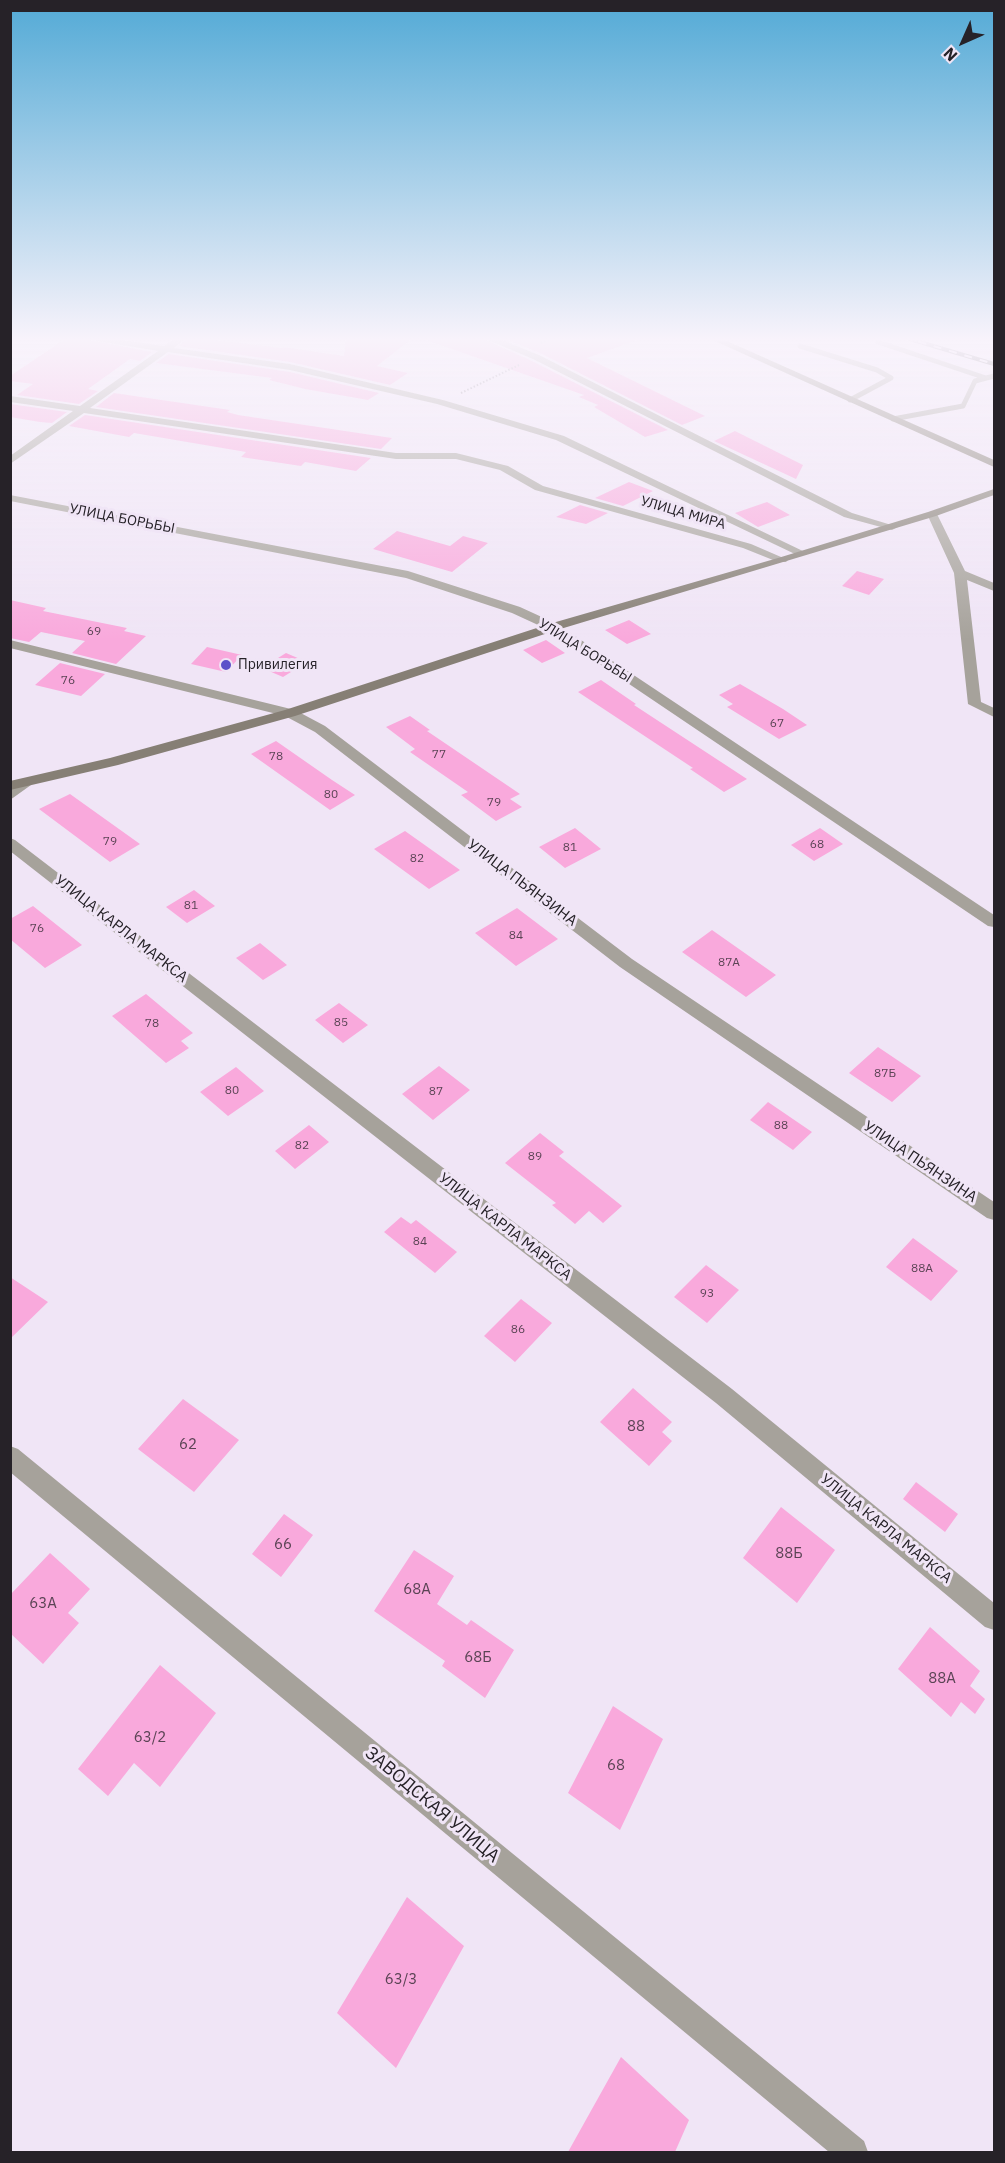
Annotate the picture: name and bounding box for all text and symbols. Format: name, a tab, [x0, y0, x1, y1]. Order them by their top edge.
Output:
north arrow	[933, 12, 993, 72]
text: N	[939, 44, 961, 66]
street label: УЛИЦА МИРА	[639, 493, 727, 533]
street label: УЛИЦА БОРЬБЫ	[68, 501, 176, 537]
street label: УЛИЦА БОРЬБЫ	[535, 616, 635, 686]
house number: 69	[87, 625, 101, 639]
place label: Привилегия	[238, 657, 318, 673]
marker: Привилегия	[219, 658, 233, 672]
house number: 76	[61, 674, 75, 688]
house number: 67	[770, 717, 784, 731]
house number: 77	[432, 748, 446, 762]
house number: 78	[269, 750, 283, 764]
house number: 80	[324, 788, 338, 802]
house number: 79	[487, 796, 501, 810]
house number: 79	[103, 835, 117, 849]
street label: УЛИЦА ПЬЯНЗИНА	[464, 836, 580, 930]
house number: 68	[810, 838, 824, 852]
house number: 81	[563, 841, 577, 855]
house number: 82	[410, 852, 424, 866]
street label: УЛИЦА КАРЛА МАРКСА	[51, 871, 191, 987]
house number: 81	[184, 899, 198, 913]
house number: 76	[30, 922, 44, 936]
house number: 84	[509, 929, 523, 943]
house number: 87А	[718, 956, 740, 970]
house number: 85	[334, 1016, 348, 1030]
house number: 78	[145, 1017, 159, 1031]
house number: 87Б	[874, 1067, 896, 1081]
house number: 80	[225, 1084, 239, 1098]
house number: 87	[429, 1085, 443, 1099]
street label: УЛИЦА ПЬЯНЗИНА	[860, 1117, 980, 1207]
house number: 88	[774, 1119, 788, 1133]
house number: 82	[295, 1139, 309, 1153]
house number: 89	[528, 1150, 542, 1164]
street label: УЛИЦА КАРЛА МАРКСА	[435, 1169, 575, 1285]
house number: 84	[413, 1235, 427, 1249]
house number: 88А	[911, 1262, 933, 1276]
house number: 93	[700, 1287, 714, 1301]
house number: 86	[511, 1323, 525, 1337]
house number: 88	[627, 1418, 645, 1436]
house number: 62	[179, 1436, 197, 1454]
street label: УЛИЦА КАРЛА МАРКСА	[817, 1470, 955, 1588]
house number: 66	[274, 1536, 292, 1554]
house number: 88Б	[775, 1545, 803, 1563]
house number: 68А	[403, 1581, 431, 1599]
house number: 63А	[29, 1595, 57, 1613]
house number: 68Б	[464, 1649, 492, 1667]
house number: 88А	[928, 1670, 956, 1688]
house number: 63/2	[134, 1729, 166, 1747]
street label: ЗАВОДСКАЯ УЛИЦА	[360, 1742, 504, 1868]
house number: 68	[607, 1757, 625, 1775]
house number: 63/3	[385, 1971, 417, 1989]

